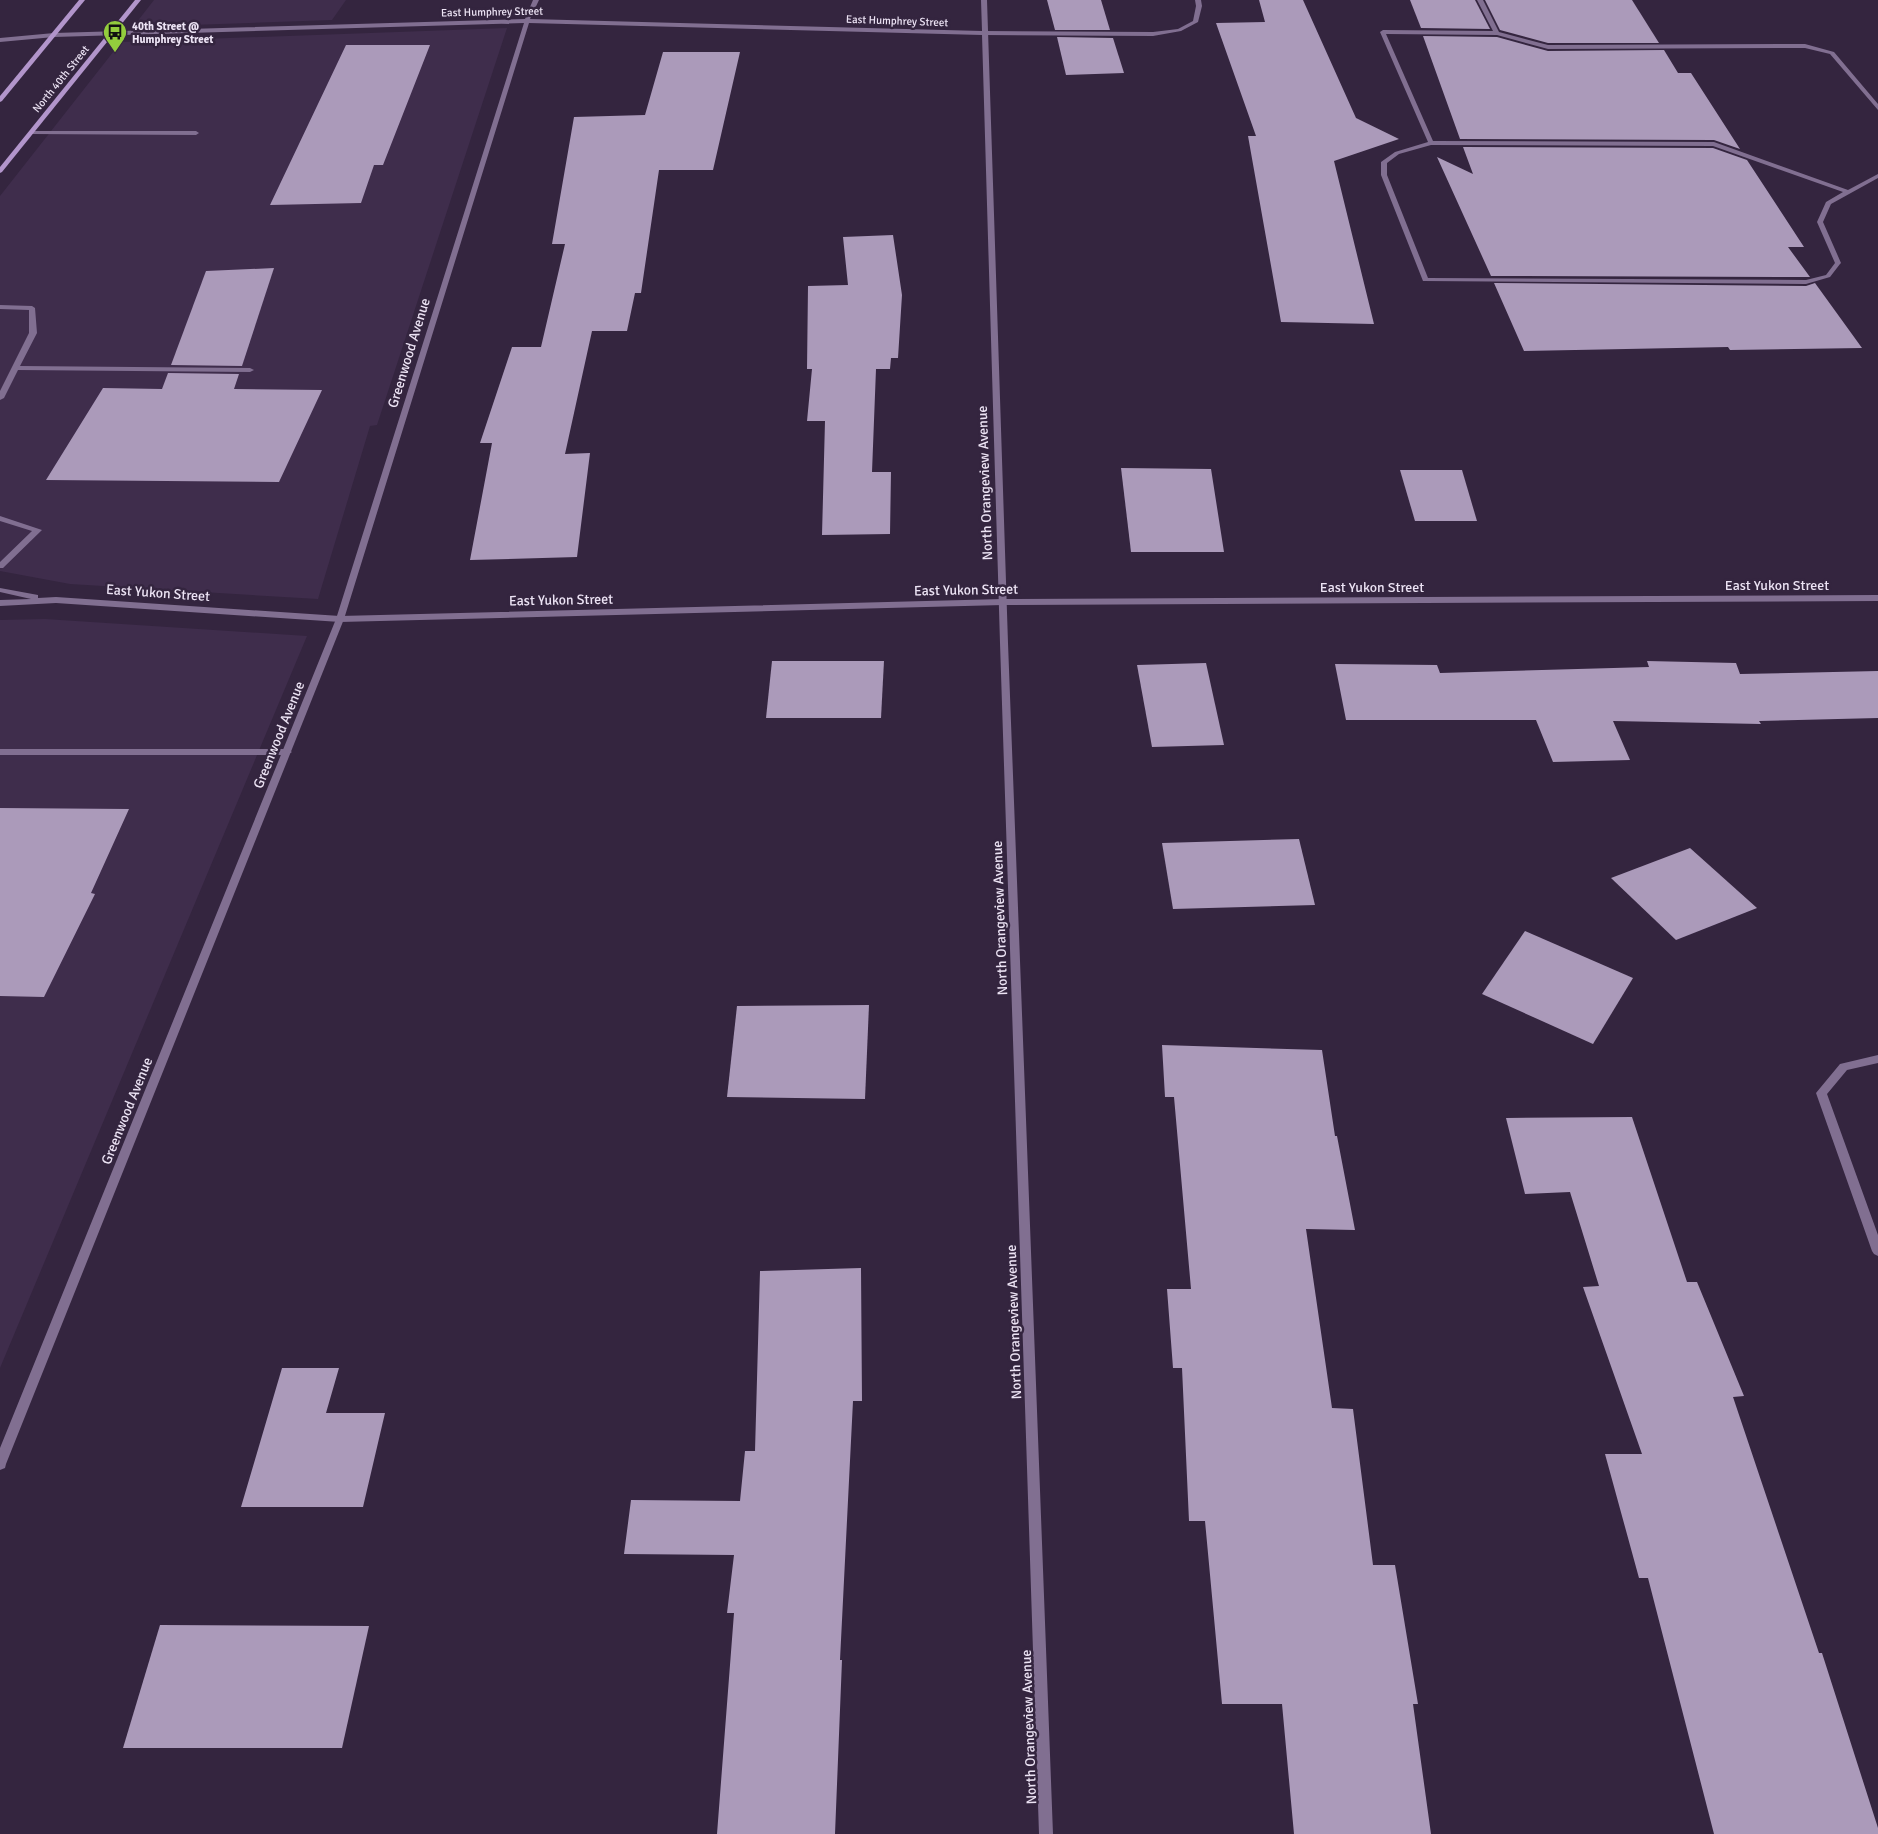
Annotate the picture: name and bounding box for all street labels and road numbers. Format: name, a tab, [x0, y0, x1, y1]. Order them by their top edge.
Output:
street label: East Humphrey Street	[441, 5, 543, 19]
street label: East Humphrey Street	[846, 13, 948, 29]
street label: North 40th Street	[30, 43, 92, 115]
street label: Greenwood Avenue	[384, 296, 434, 410]
street label: North Orangeview Avenue	[974, 405, 996, 561]
street label: East Yukon Street	[1725, 577, 1829, 594]
street label: East Yukon Street	[1320, 579, 1424, 596]
street label: East Yukon Street	[105, 581, 211, 605]
street label: East Yukon Street	[914, 581, 1018, 599]
street label: East Yukon Street	[509, 591, 613, 609]
street label: Greenwood Avenue	[250, 679, 308, 791]
street label: North Orangeview Avenue	[989, 840, 1011, 996]
street label: Greenwood Avenue	[98, 1055, 156, 1167]
street label: North Orangeview Avenue	[1003, 1244, 1025, 1400]
street label: North Orangeview Avenue	[1018, 1649, 1040, 1805]

